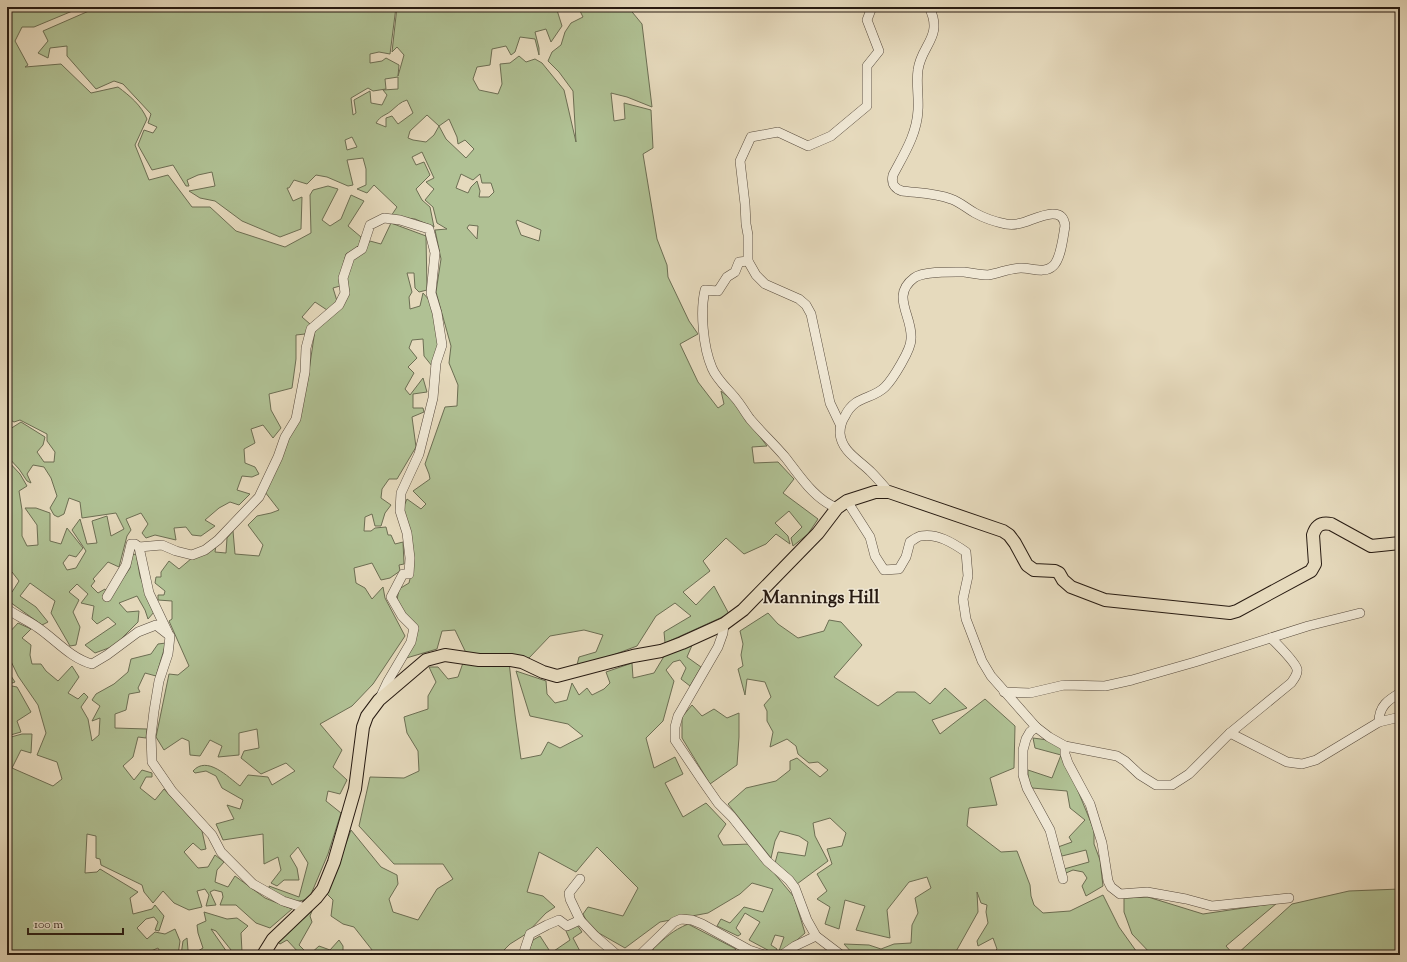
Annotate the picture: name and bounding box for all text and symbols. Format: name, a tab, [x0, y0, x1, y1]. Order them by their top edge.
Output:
district label: Mannings Hill	[763, 585, 880, 612]
scale bar	[28, 910, 123, 936]
text: 100 m	[34, 916, 63, 934]

